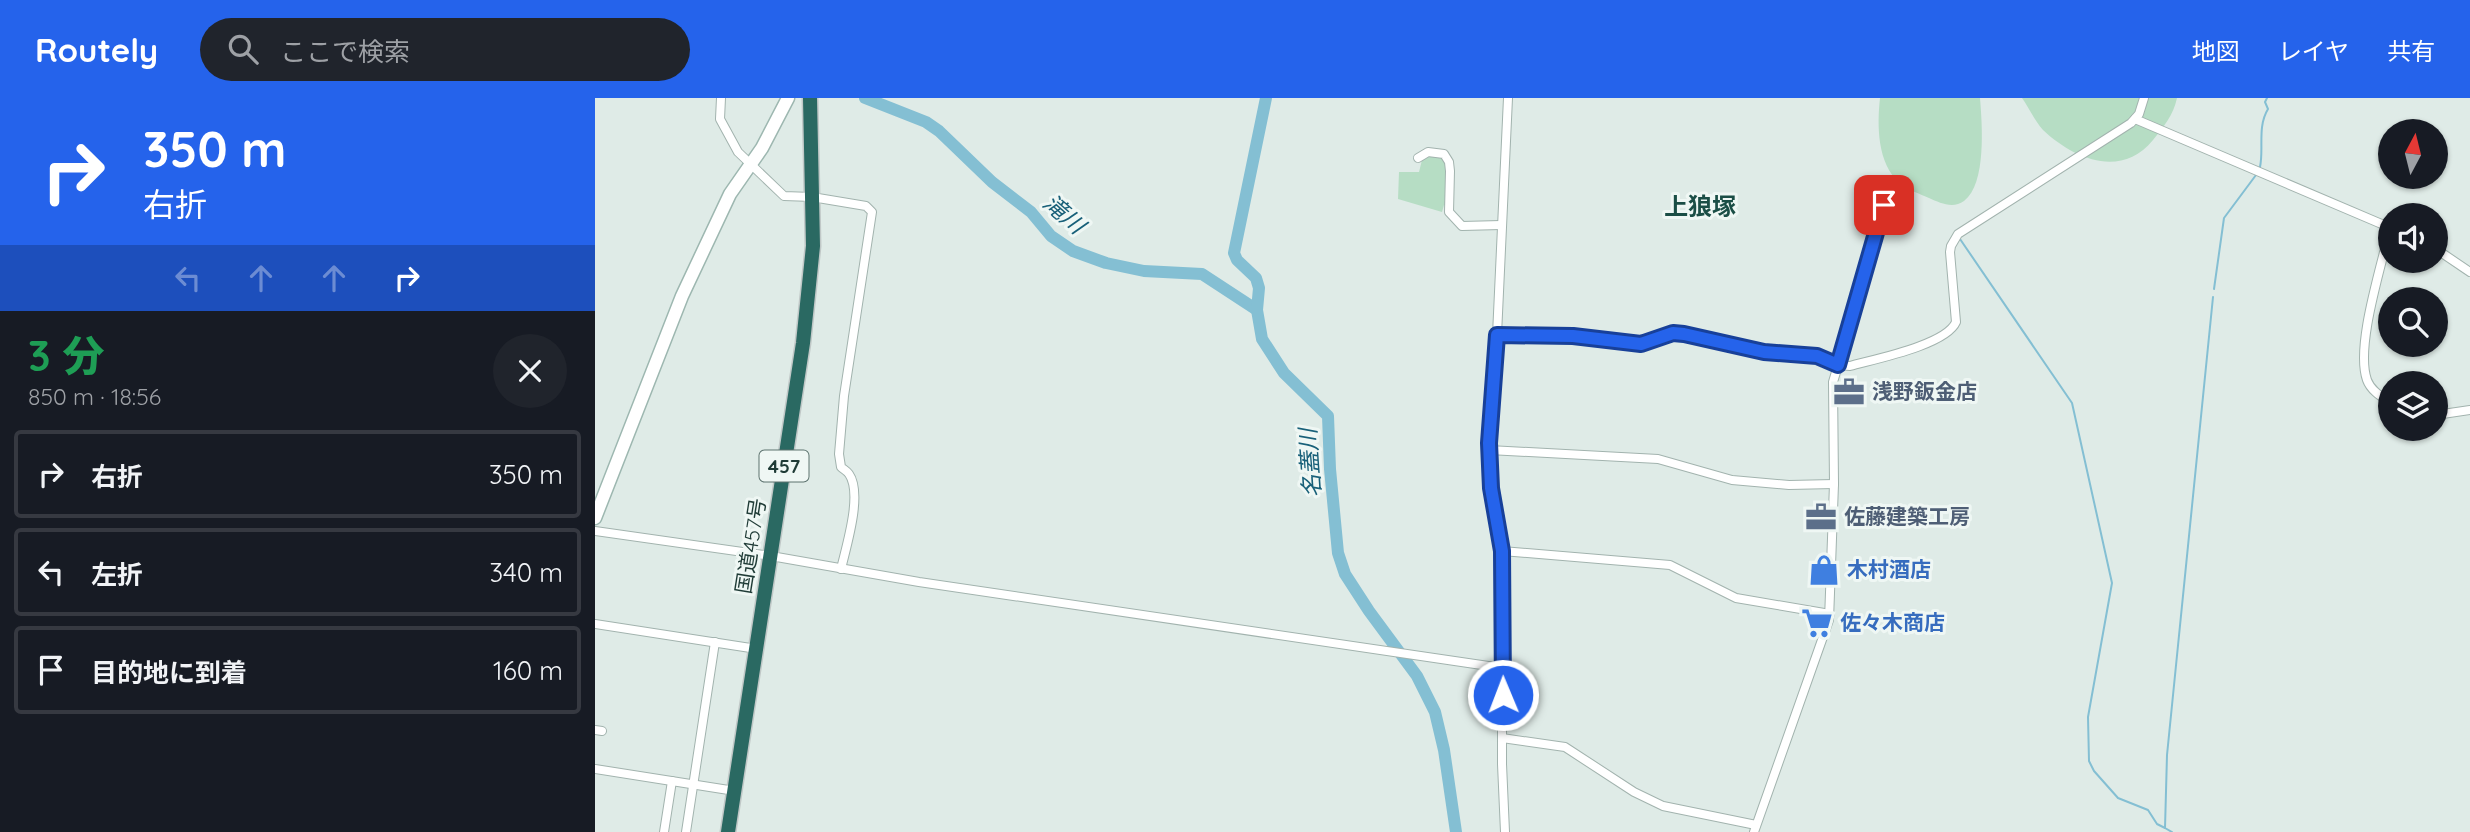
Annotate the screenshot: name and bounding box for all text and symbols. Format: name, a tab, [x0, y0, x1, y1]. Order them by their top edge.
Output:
search box	[200, 18, 690, 81]
text: Routely	[35, 29, 158, 70]
icon: search	[224, 30, 262, 68]
text: ここで検索	[280, 35, 410, 68]
text: 地図	[2192, 36, 2240, 66]
text: レイヤ	[2278, 36, 2349, 66]
text: 共有	[2387, 36, 2435, 66]
text: 350 m	[143, 118, 287, 179]
north arrow	[2378, 119, 2448, 189]
map controls	[2378, 119, 2448, 441]
icon: right	[28, 126, 119, 217]
pin	[1854, 175, 1914, 235]
text: 右折	[143, 184, 207, 224]
icon: arrive	[1865, 186, 1903, 224]
water label: 滝川	[1037, 188, 1093, 242]
district label: 上狼塚	[1664, 191, 1736, 221]
button: sound	[2378, 203, 2448, 273]
icon: left	[169, 259, 207, 297]
icon: ahead	[242, 259, 280, 297]
icon: ahead	[315, 259, 353, 297]
icon: right	[388, 259, 426, 297]
button: search	[2378, 287, 2448, 357]
text: 3 分	[28, 329, 104, 382]
button: close	[493, 334, 567, 408]
button: layers	[2378, 371, 2448, 441]
office icon: 浅野鈑金店	[1832, 375, 1866, 409]
place label: 浅野鈑金店	[1872, 378, 1977, 404]
text: 850 m · 18:56	[28, 382, 161, 411]
water label: 名蓋川	[1292, 425, 1326, 498]
road number: 457	[759, 450, 809, 482]
icon: right	[32, 455, 70, 493]
text: 350 m	[489, 458, 563, 491]
text: 右折	[91, 460, 143, 493]
street label: 国道457号	[730, 496, 770, 596]
office icon: 佐藤建築工房	[1804, 500, 1838, 534]
place label: 佐藤建築工房	[1844, 503, 1970, 529]
icon: left	[32, 553, 70, 591]
shop icon: 木村酒店	[1807, 553, 1841, 587]
text: 340 m	[489, 556, 563, 589]
place label: 木村酒店	[1847, 556, 1931, 582]
text: 左折	[91, 558, 143, 591]
supermarket icon: 佐々木商店	[1800, 606, 1834, 640]
place label: 佐々木商店	[1840, 609, 1945, 635]
icon: arrive	[32, 651, 70, 689]
text: 160 m	[493, 654, 563, 687]
text: 目的地に到着	[91, 656, 247, 689]
position arrow	[1466, 658, 1540, 732]

